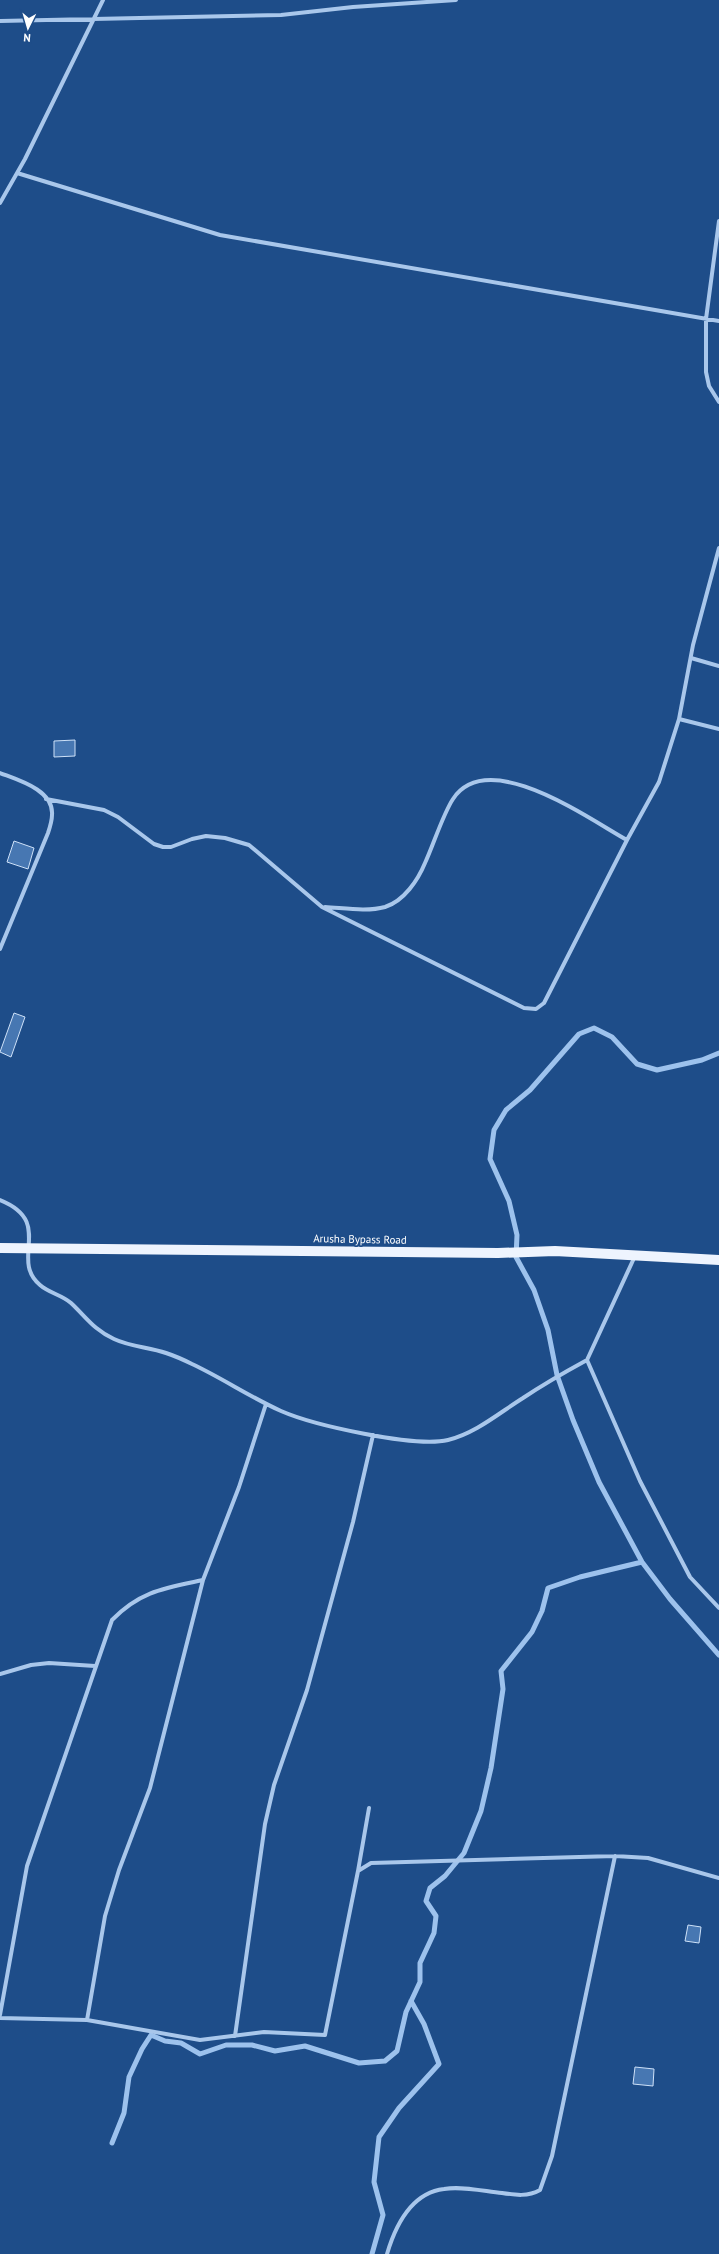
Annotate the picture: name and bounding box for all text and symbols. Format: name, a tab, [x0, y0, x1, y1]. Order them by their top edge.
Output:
north arrow	[8, 8, 48, 48]
text: N	[23, 31, 31, 45]
street label: Arusha Bypass Road	[313, 1231, 407, 1247]

